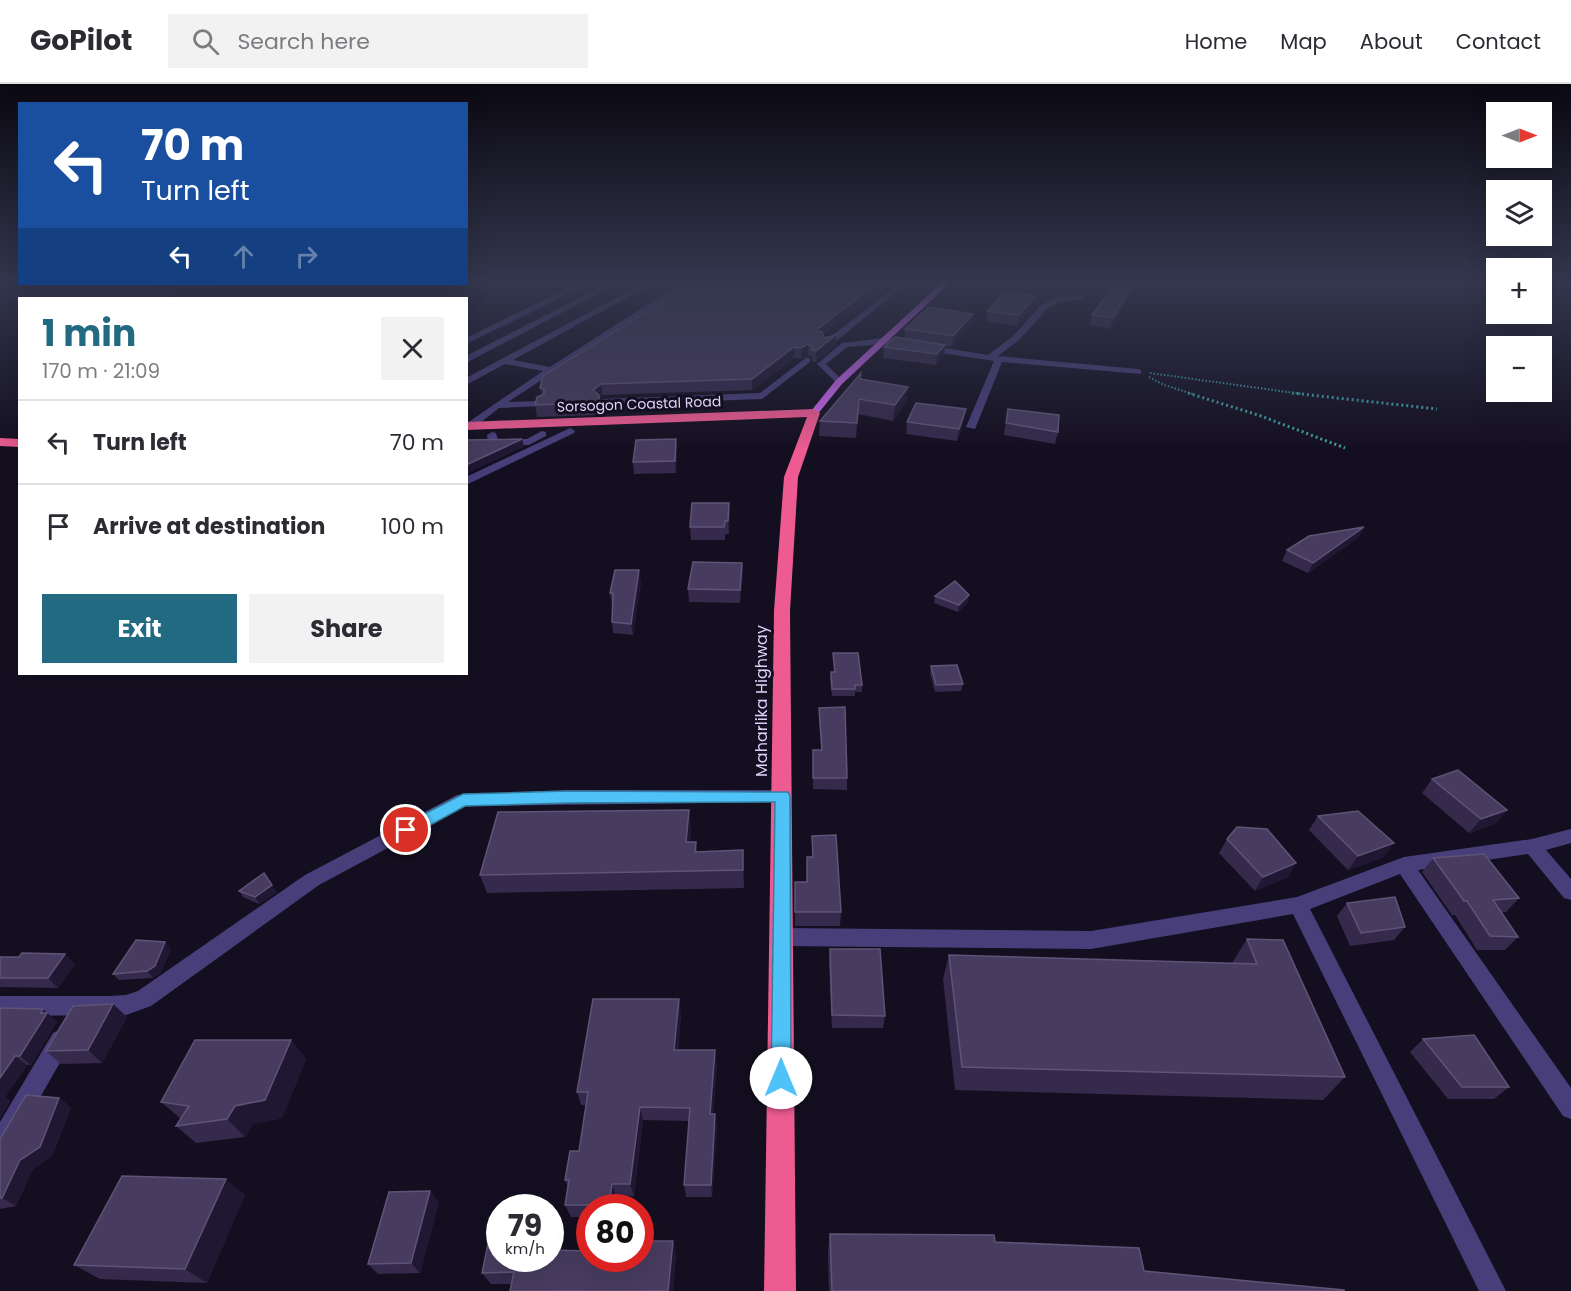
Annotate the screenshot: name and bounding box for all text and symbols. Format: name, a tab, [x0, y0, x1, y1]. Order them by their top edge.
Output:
search box	[168, 14, 588, 68]
text: GoPilot	[30, 21, 132, 60]
icon: search	[189, 25, 222, 58]
text: Search here	[237, 26, 370, 57]
text: Home	[1185, 27, 1247, 56]
text: Map	[1280, 27, 1327, 56]
text: About	[1360, 27, 1423, 56]
text: Contact	[1456, 27, 1541, 56]
north arrow	[1486, 102, 1552, 168]
map controls	[1486, 102, 1552, 402]
text: 70 m	[141, 116, 244, 175]
icon: left	[42, 126, 120, 204]
text: Turn left	[141, 172, 250, 209]
button: layers	[1486, 180, 1552, 246]
icon: left	[164, 240, 197, 273]
icon: ahead	[227, 240, 260, 273]
icon: right	[290, 240, 323, 273]
button: +	[1486, 258, 1552, 324]
text: 1 min	[42, 308, 136, 359]
button: close	[381, 317, 444, 380]
button: −	[1486, 336, 1552, 402]
text: 170 m · 21:09	[42, 357, 160, 385]
street label: Sorsogon Coastal Road	[556, 391, 722, 417]
icon: left	[42, 426, 75, 459]
text: Turn left	[93, 427, 187, 458]
text: 70 m	[390, 427, 444, 458]
icon: arrive	[42, 510, 75, 543]
text: Arrive at destination	[93, 511, 325, 542]
text: 100 m	[381, 511, 444, 542]
button: Exit	[42, 594, 237, 663]
button: Share	[249, 594, 444, 663]
street label: Maharlika Highway	[750, 625, 773, 777]
pin	[380, 804, 431, 855]
icon: arrive	[389, 813, 422, 846]
position arrow	[749, 1046, 813, 1110]
speed limit sign: 80	[576, 1194, 654, 1272]
text: 79	[508, 1204, 542, 1247]
text: km/h	[505, 1238, 545, 1259]

